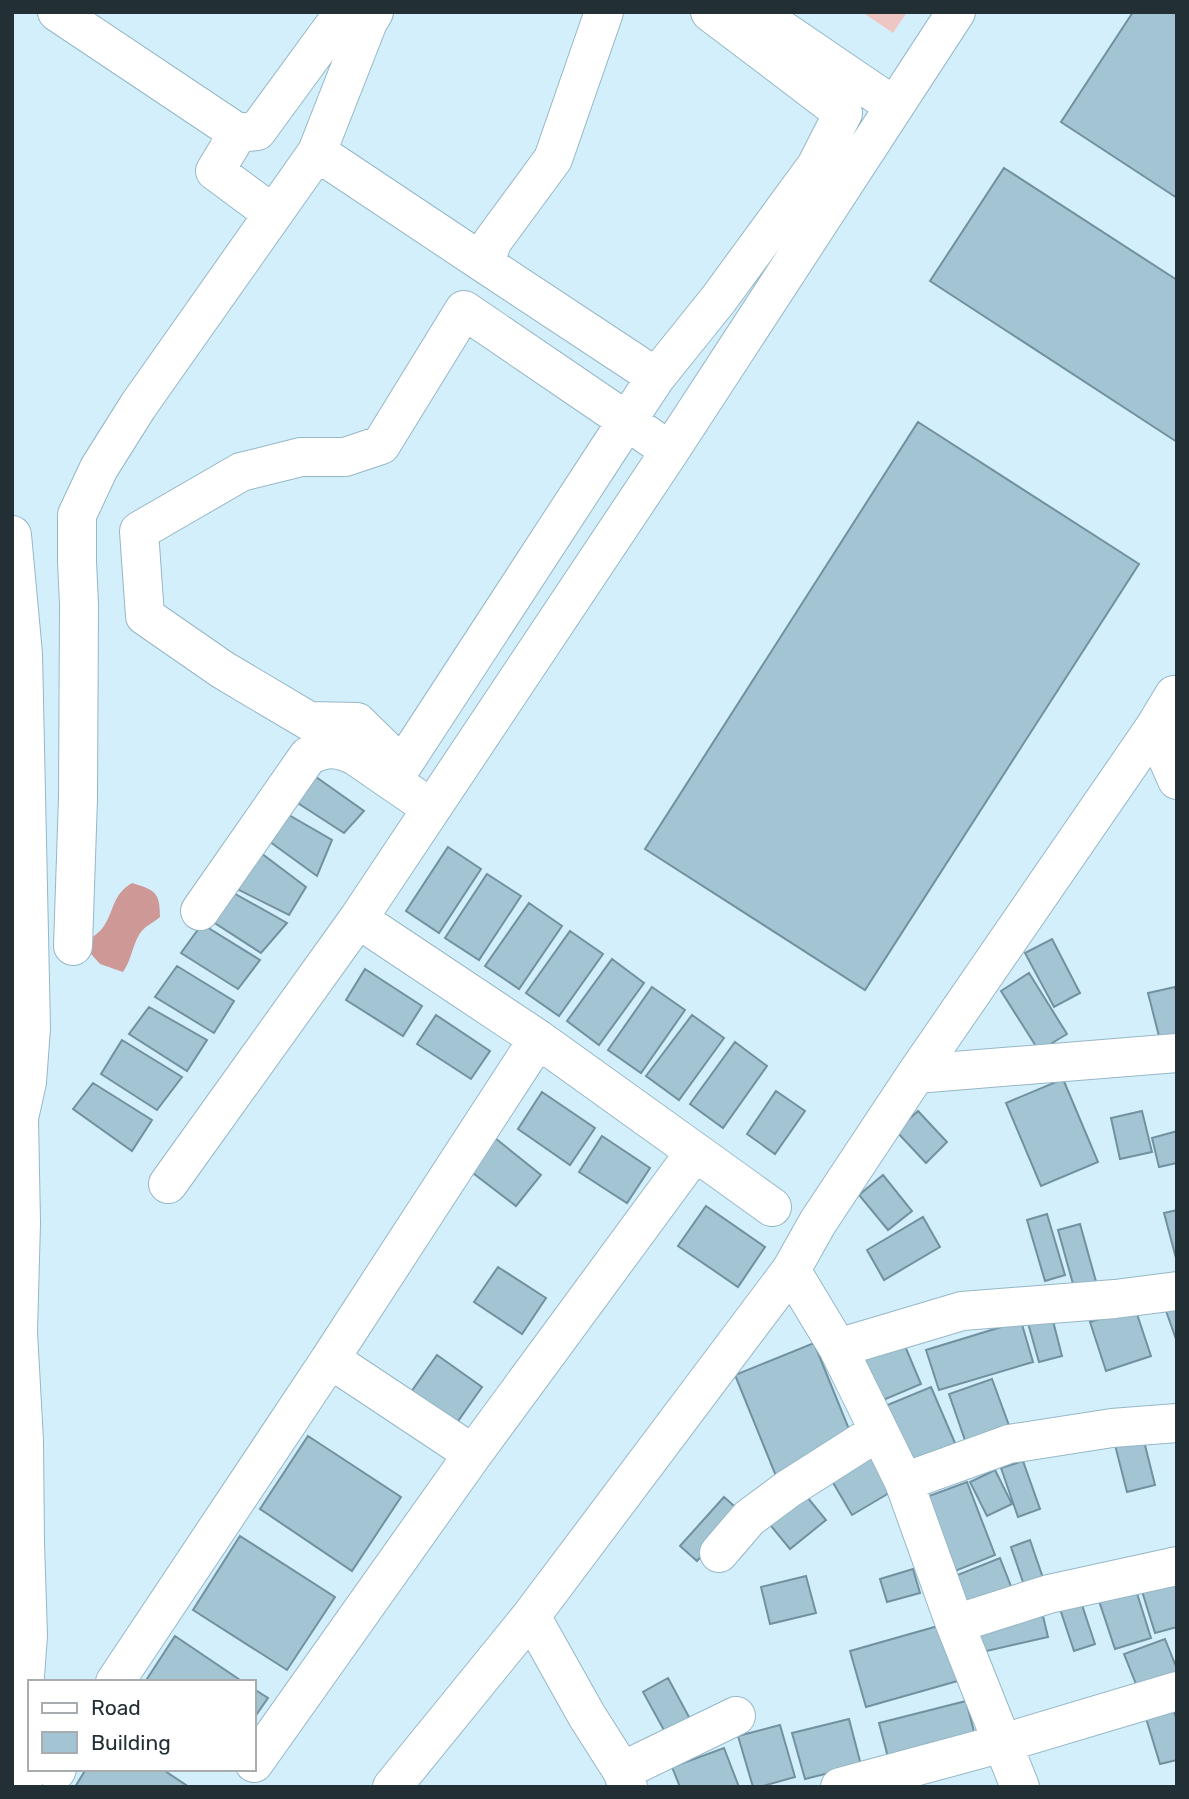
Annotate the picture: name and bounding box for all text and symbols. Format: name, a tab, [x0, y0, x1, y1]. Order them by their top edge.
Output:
legend	[28, 1680, 256, 1771]
text: Road	[91, 1695, 141, 1720]
text: Building	[91, 1730, 171, 1755]

